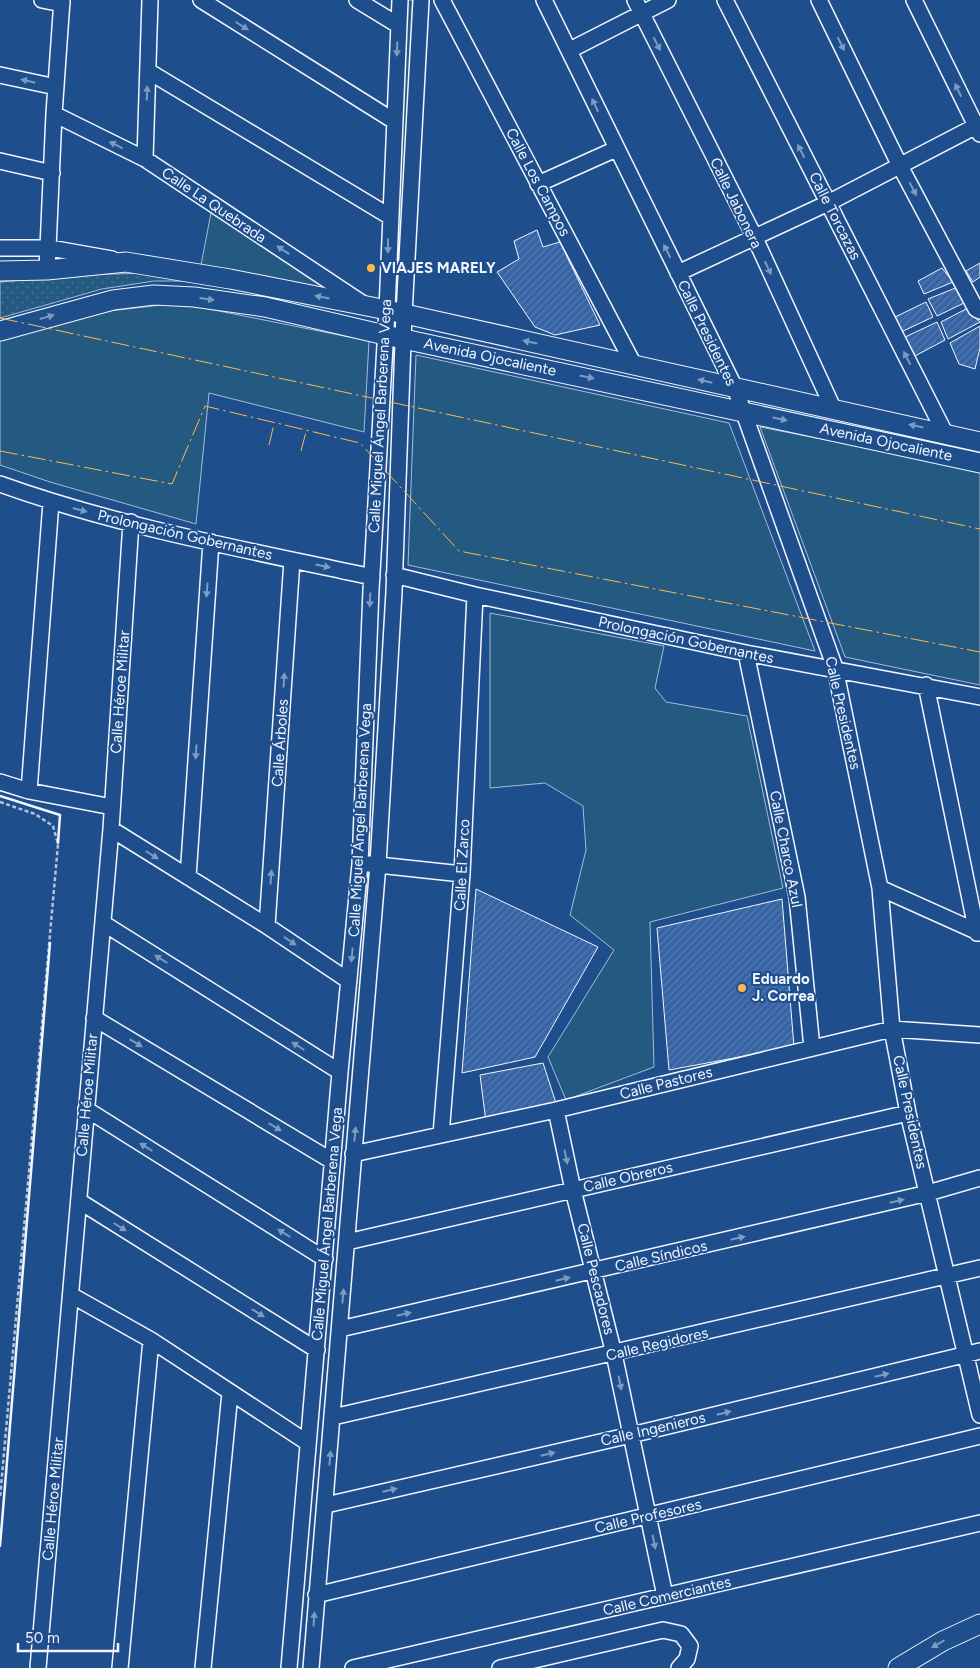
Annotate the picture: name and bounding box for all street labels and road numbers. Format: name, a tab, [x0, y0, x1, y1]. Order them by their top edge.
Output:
street label: Calle Los Campos	[502, 125, 574, 239]
street label: Calle Jabonera	[706, 155, 766, 251]
street label: Calle La Quebrada	[158, 163, 270, 247]
street label: Calle Torcazas	[805, 169, 865, 263]
street label: Calle Presidentes	[674, 277, 740, 389]
street label: Calle Miguel Ángel Barberena Vega	[365, 299, 395, 533]
street label: Avenida Ojocaliente	[422, 334, 558, 380]
street label: Avenida Ojocaliente	[818, 419, 954, 465]
street label: Prolongación Gobernantes	[96, 506, 274, 564]
street label: Prolongación Gobernantes	[597, 613, 775, 667]
street label: Calle Héroe Militar	[107, 630, 133, 754]
street label: Calle Presidentes	[821, 655, 865, 771]
street label: Calle Árboles	[268, 698, 292, 788]
street label: Calle Miguel Ángel Barberena Vega	[345, 703, 375, 937]
street label: Calle Charco Azul	[766, 789, 806, 909]
street label: Calle El Zarco	[451, 818, 473, 911]
street label: Calle Héroe Militar	[73, 1033, 101, 1157]
street label: Calle Presidentes	[889, 1054, 931, 1170]
street label: Calle Pastores	[618, 1063, 714, 1103]
street label: Calle Miguel Ángel Barberena Vega	[308, 1106, 346, 1342]
street label: Calle Obreros	[581, 1158, 675, 1196]
street label: Calle Pescadores	[573, 1221, 619, 1337]
street label: Calle Síndicos	[613, 1237, 709, 1275]
street label: Calle Regidores	[604, 1323, 710, 1365]
street label: Calle Ingenieros	[599, 1408, 707, 1450]
street label: Calle Héroe Militar	[39, 1437, 67, 1561]
street label: Calle Profesores	[593, 1495, 703, 1537]
street label: Calle Comerciantes	[601, 1573, 733, 1619]

